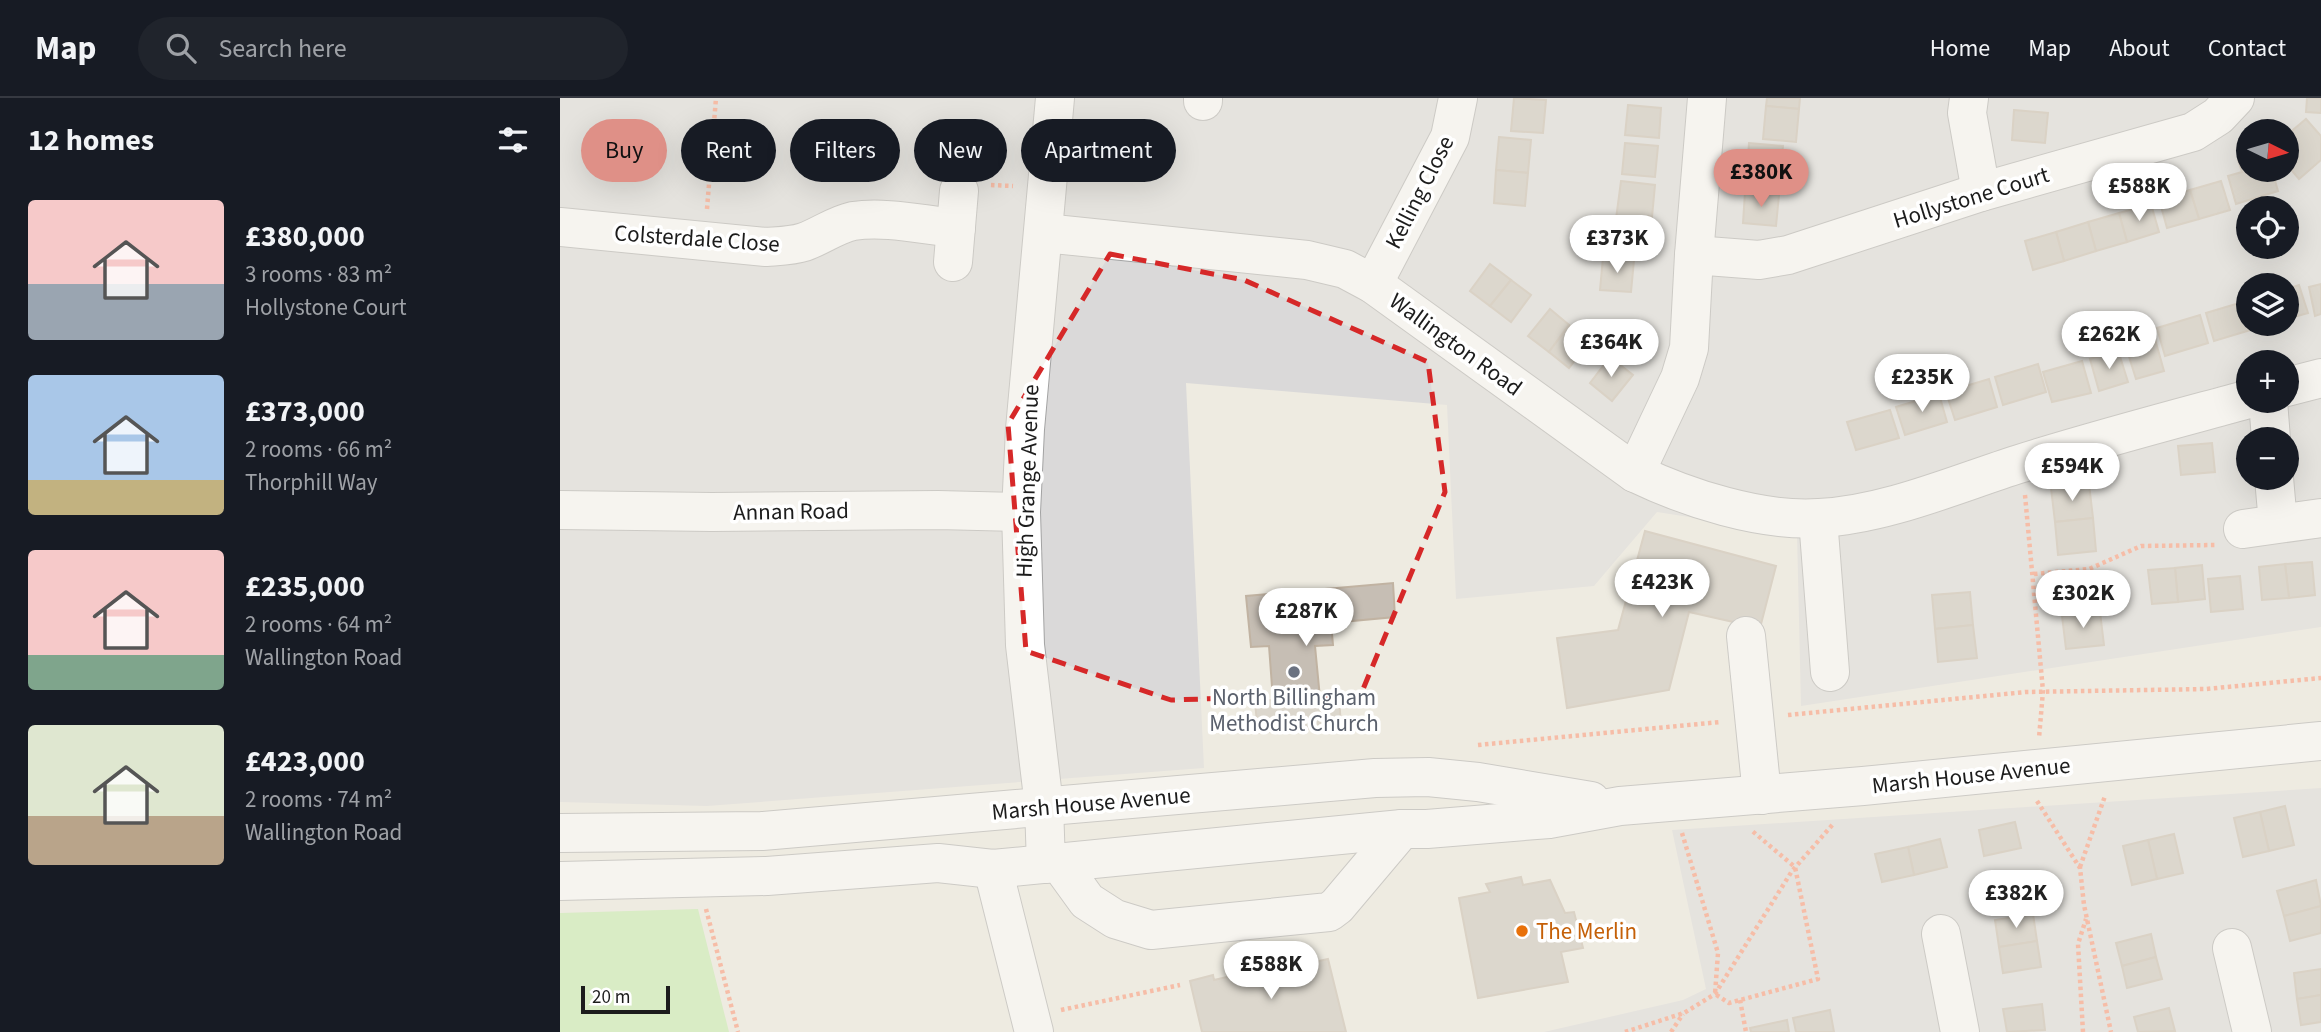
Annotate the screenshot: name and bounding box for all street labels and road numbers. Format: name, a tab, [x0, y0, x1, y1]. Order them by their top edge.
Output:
street label: Kelling Close	[1377, 130, 1462, 255]
street label: Hollystone Court	[1889, 158, 2053, 237]
street label: Colsterdale Close	[613, 216, 781, 261]
street label: Wallington Road	[1382, 285, 1529, 404]
street label: High Grange Avenue	[1008, 384, 1047, 578]
street label: Annan Road	[733, 494, 849, 529]
street label: Marsh House Avenue	[1870, 749, 2072, 802]
street label: Marsh House Avenue	[990, 778, 1192, 829]

